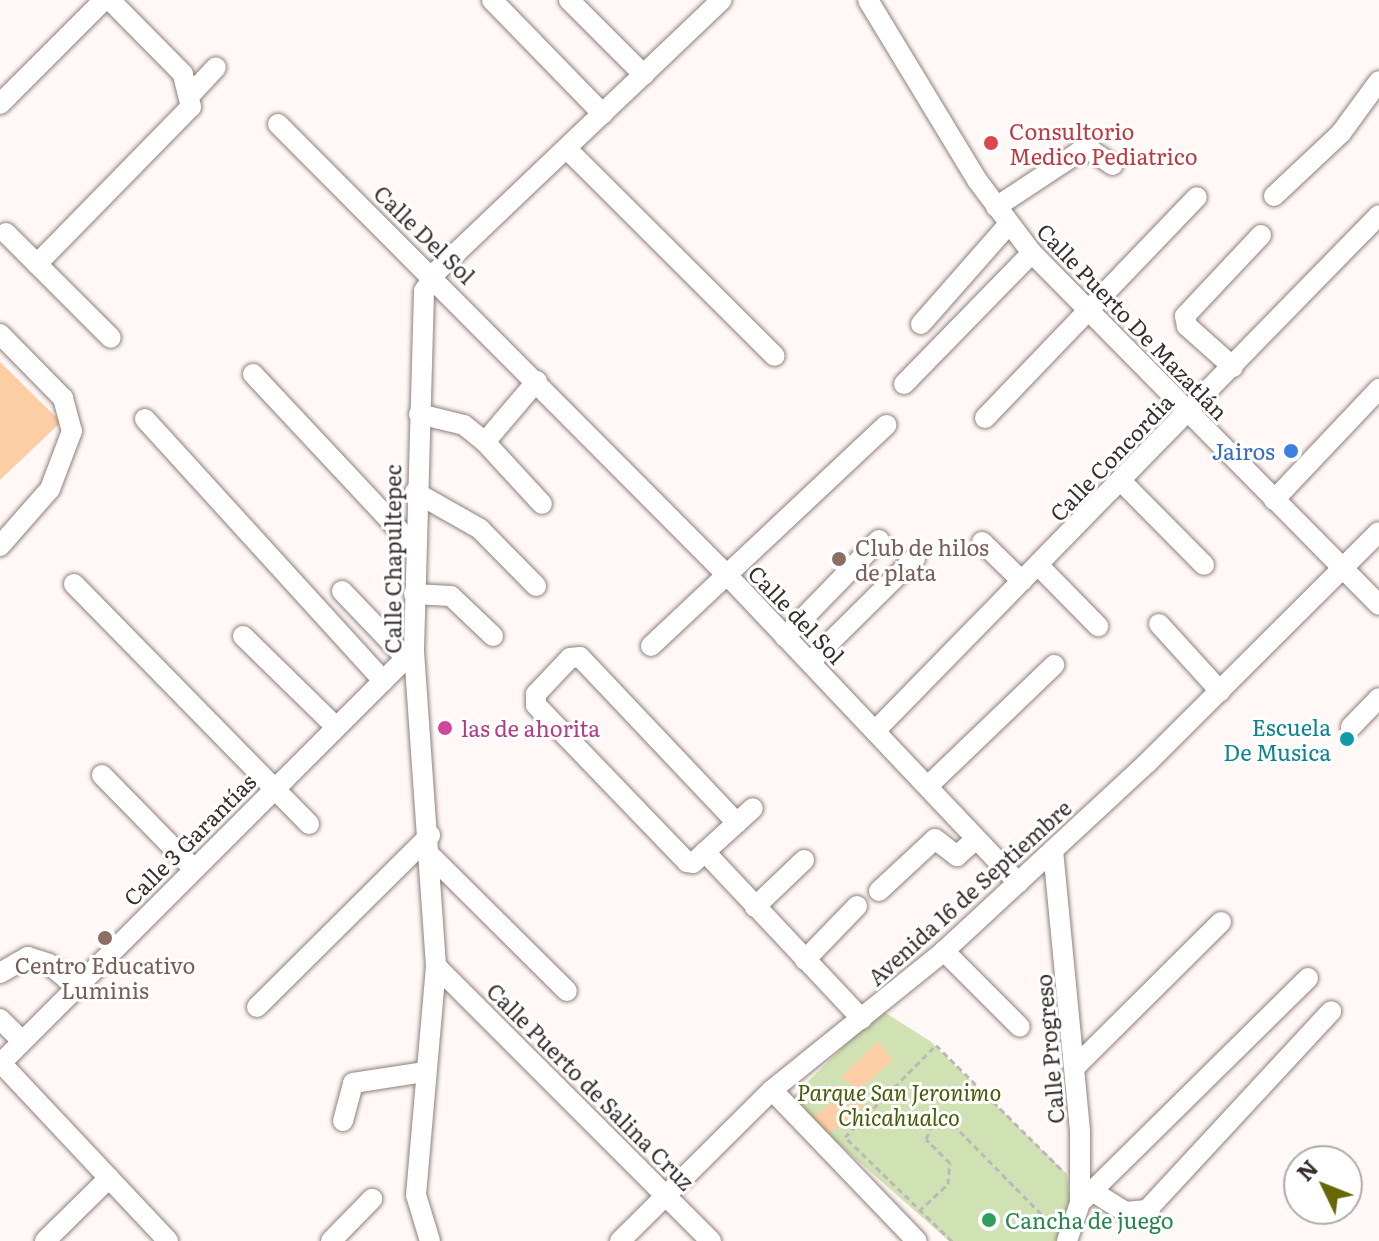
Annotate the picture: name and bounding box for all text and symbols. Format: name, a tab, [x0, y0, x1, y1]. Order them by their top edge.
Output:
place label: Consultorio Medico Pediatrico	[1009, 117, 1198, 168]
marker: Consultorio Medico Pediatrico	[980, 132, 1002, 154]
street label: Calle Del Sol	[369, 179, 481, 289]
street label: Calle Puerto De Mazatlán	[1032, 217, 1234, 425]
street label: Calle Concordia	[1044, 388, 1178, 526]
place label: Jairos	[1212, 438, 1275, 464]
marker: Jairos	[1282, 442, 1300, 460]
street label: Calle Chapultepec	[379, 464, 405, 654]
place label: Club de hilos de plata	[855, 533, 989, 584]
marker: Club de hilos de plata	[830, 550, 848, 568]
street label: Calle del Sol	[744, 559, 850, 669]
place label: Escuela De Musica	[1223, 713, 1331, 764]
place label: las de ahorita	[461, 715, 600, 741]
marker: las de ahorita	[436, 719, 454, 737]
marker: Escuela De Musica	[1338, 730, 1356, 748]
street label: Calle 3 Garantías	[118, 768, 260, 910]
street label: Avenida 16 de Septiembre	[862, 794, 1076, 990]
marker: Centro Educativo Luminis	[96, 929, 114, 947]
place label: Centro Educativo Luminis	[15, 951, 195, 1002]
street label: Calle Progreso	[1029, 973, 1069, 1125]
street label: Calle Puerto de Salina Cruz	[482, 977, 700, 1195]
park label: Parque San Jeronimo Chicahualco	[797, 1078, 1001, 1130]
north arrow	[1283, 1145, 1363, 1225]
text: N	[1288, 1152, 1325, 1188]
place label: Cancha de juego	[1005, 1207, 1174, 1233]
marker: Cancha de juego	[980, 1211, 998, 1229]

